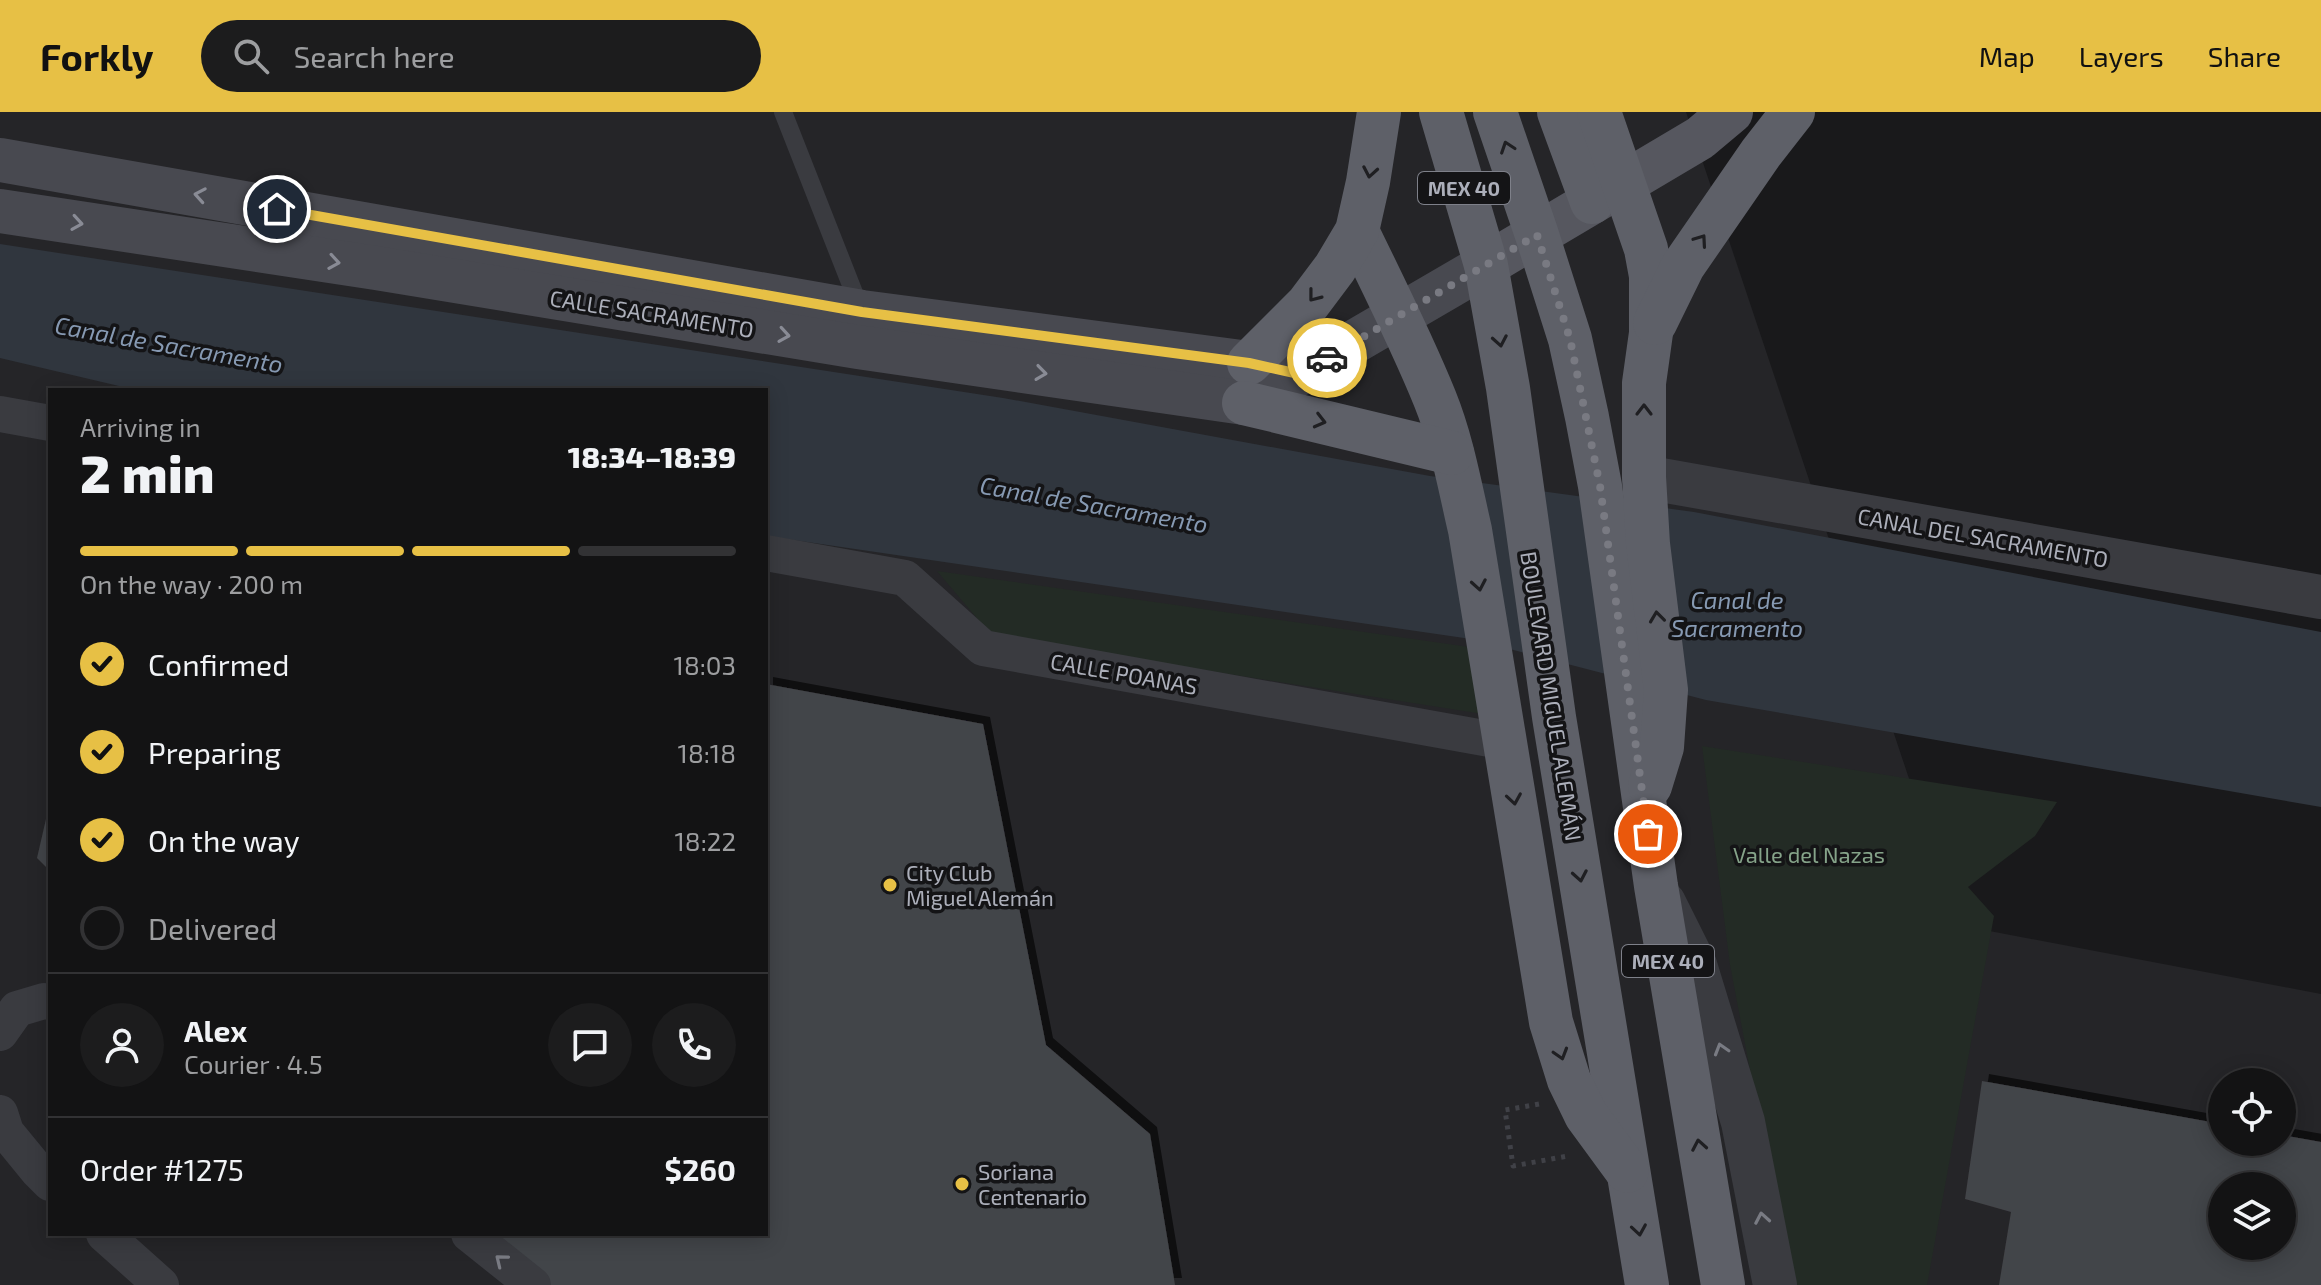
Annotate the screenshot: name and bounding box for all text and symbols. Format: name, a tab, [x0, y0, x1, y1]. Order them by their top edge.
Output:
search box	[201, 20, 761, 92]
text: Forkly	[40, 33, 153, 79]
icon: search	[229, 34, 273, 78]
text: Search here	[293, 38, 455, 74]
text: Map	[1979, 39, 2035, 73]
text: Layers	[2079, 39, 2164, 73]
text: Share	[2208, 39, 2281, 73]
one-way arrow	[1500, 141, 1517, 155]
one-way arrow	[1362, 165, 1379, 179]
road number: MEX 40	[1418, 172, 1510, 204]
pin	[243, 175, 311, 243]
icon: home	[255, 187, 299, 231]
one-way arrow	[193, 188, 206, 205]
one-way arrow	[70, 214, 84, 231]
one-way arrow	[1692, 234, 1706, 249]
one-way arrow	[327, 253, 341, 270]
street label: CALLE SACRAMENTO	[548, 284, 756, 342]
one-way arrow	[1309, 287, 1323, 302]
water label: Canal de Sacramento	[53, 310, 285, 378]
courier	[1287, 318, 1367, 398]
one-way arrow	[778, 325, 791, 342]
one-way arrow	[1490, 335, 1507, 348]
icon: car	[1305, 336, 1349, 380]
one-way arrow	[1035, 364, 1048, 381]
one-way arrow	[1635, 403, 1653, 416]
text: Arriving in	[80, 411, 201, 442]
one-way arrow	[1313, 412, 1327, 429]
text: 18:34–18:39	[568, 438, 736, 474]
text: 2 min	[80, 441, 215, 503]
water label: Canal de Sacramento	[978, 470, 1210, 538]
street label: CANAL DEL SACRAMENTO	[1856, 502, 2110, 572]
street label: BOULEVARD MIGUEL ALEMÁN	[1516, 549, 1588, 843]
text: On the way · 200 m	[80, 568, 303, 599]
one-way arrow	[1470, 578, 1487, 592]
water label: Canal de Sacramento	[1671, 585, 1803, 642]
one-way arrow	[1648, 610, 1665, 623]
icon: check	[80, 642, 124, 686]
text: Confirmed	[148, 646, 289, 682]
street label: CALLE POANAS	[1048, 647, 1200, 699]
text: 18:03	[674, 649, 736, 680]
icon: check	[80, 730, 124, 774]
text: Preparing	[148, 734, 281, 770]
text: 18:18	[678, 737, 736, 768]
one-way arrow	[1505, 792, 1522, 806]
pin	[1614, 800, 1682, 868]
icon: bag	[1626, 812, 1670, 856]
icon: check	[80, 818, 124, 862]
text: On the way	[148, 822, 300, 858]
text: 18:22	[675, 825, 736, 856]
park label: Valle del Nazas	[1733, 841, 1885, 867]
place label: City Club Miguel Alemán	[906, 859, 1054, 910]
one-way arrow	[1571, 869, 1588, 883]
marker: City Club Miguel Alemán	[881, 876, 899, 894]
text: Delivered	[148, 910, 277, 946]
road number: MEX 40	[1622, 945, 1714, 977]
button: person	[80, 1003, 164, 1087]
button: chat	[548, 1003, 632, 1087]
button: phone	[652, 1003, 736, 1087]
text: Alex	[184, 1012, 247, 1048]
one-way arrow	[1714, 1043, 1730, 1057]
one-way arrow	[1552, 1047, 1568, 1061]
text: Courier · 4.5	[184, 1048, 323, 1079]
map controls	[2208, 1068, 2296, 1260]
button: locate	[2208, 1068, 2296, 1156]
one-way arrow	[1692, 1138, 1709, 1152]
text: Order #1275	[80, 1151, 244, 1187]
text: $260	[665, 1151, 736, 1187]
place label: Soriana Centenario	[978, 1158, 1087, 1209]
button: layers	[2208, 1172, 2296, 1260]
marker: Soriana Centenario	[953, 1175, 971, 1193]
one-way arrow	[1755, 1211, 1772, 1225]
one-way arrow	[1630, 1224, 1647, 1237]
one-way arrow	[495, 1255, 510, 1269]

